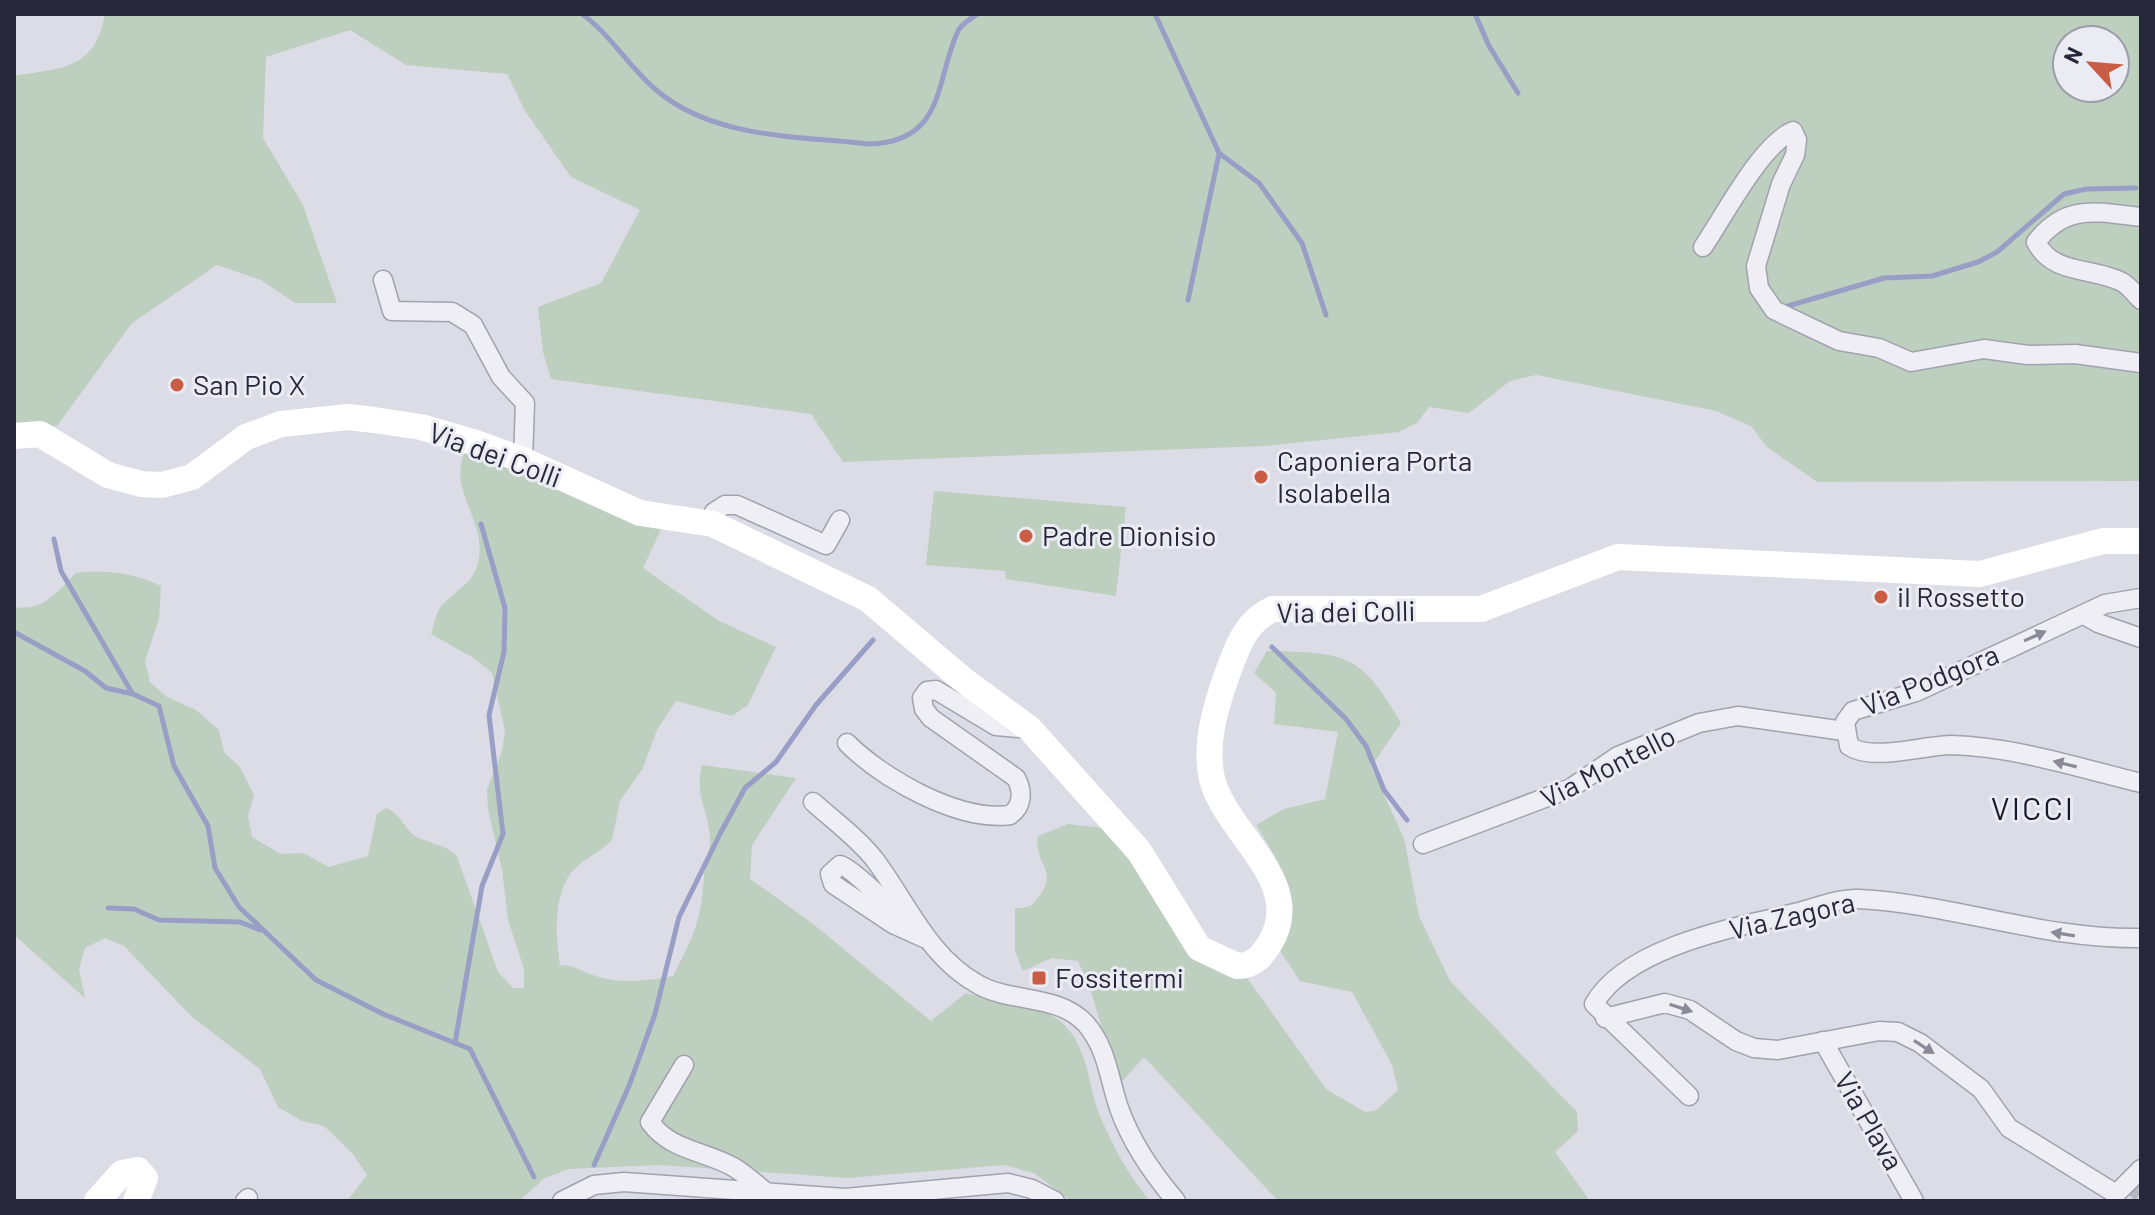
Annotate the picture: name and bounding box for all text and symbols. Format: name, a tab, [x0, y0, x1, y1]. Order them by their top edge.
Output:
north arrow	[2051, 24, 2131, 104]
text: N	[2057, 43, 2087, 67]
place label: San Pio X	[193, 367, 305, 401]
marker: San Pio X	[168, 376, 186, 394]
street label: Via dei Colli	[424, 414, 566, 494]
place label: Caponiera Porta Isolabella	[1277, 443, 1472, 509]
marker: Caponiera Porta Isolabella	[1252, 468, 1270, 486]
place label: Padre Dionisio	[1042, 518, 1216, 552]
marker: Padre Dionisio	[1017, 527, 1035, 545]
place label: il Rossetto	[1897, 579, 2025, 613]
marker: il Rossetto	[1872, 588, 1890, 606]
street label: Via dei Colli	[1276, 593, 1416, 629]
one-way arrow	[2023, 629, 2047, 643]
street label: Via Podgora	[1856, 636, 2003, 722]
street label: Via Montello	[1534, 718, 1681, 815]
one-way arrow	[2053, 758, 2078, 770]
district label: VICCI	[1991, 788, 2075, 826]
street label: Via Zagora	[1726, 884, 1858, 946]
one-way arrow	[2051, 927, 2076, 939]
place label: Fossitermi	[1055, 960, 1184, 994]
marker: Fossitermi	[1030, 969, 1048, 987]
one-way arrow	[1669, 1003, 1693, 1015]
one-way arrow	[1913, 1039, 1935, 1053]
street label: Via Plava	[1828, 1065, 1912, 1176]

